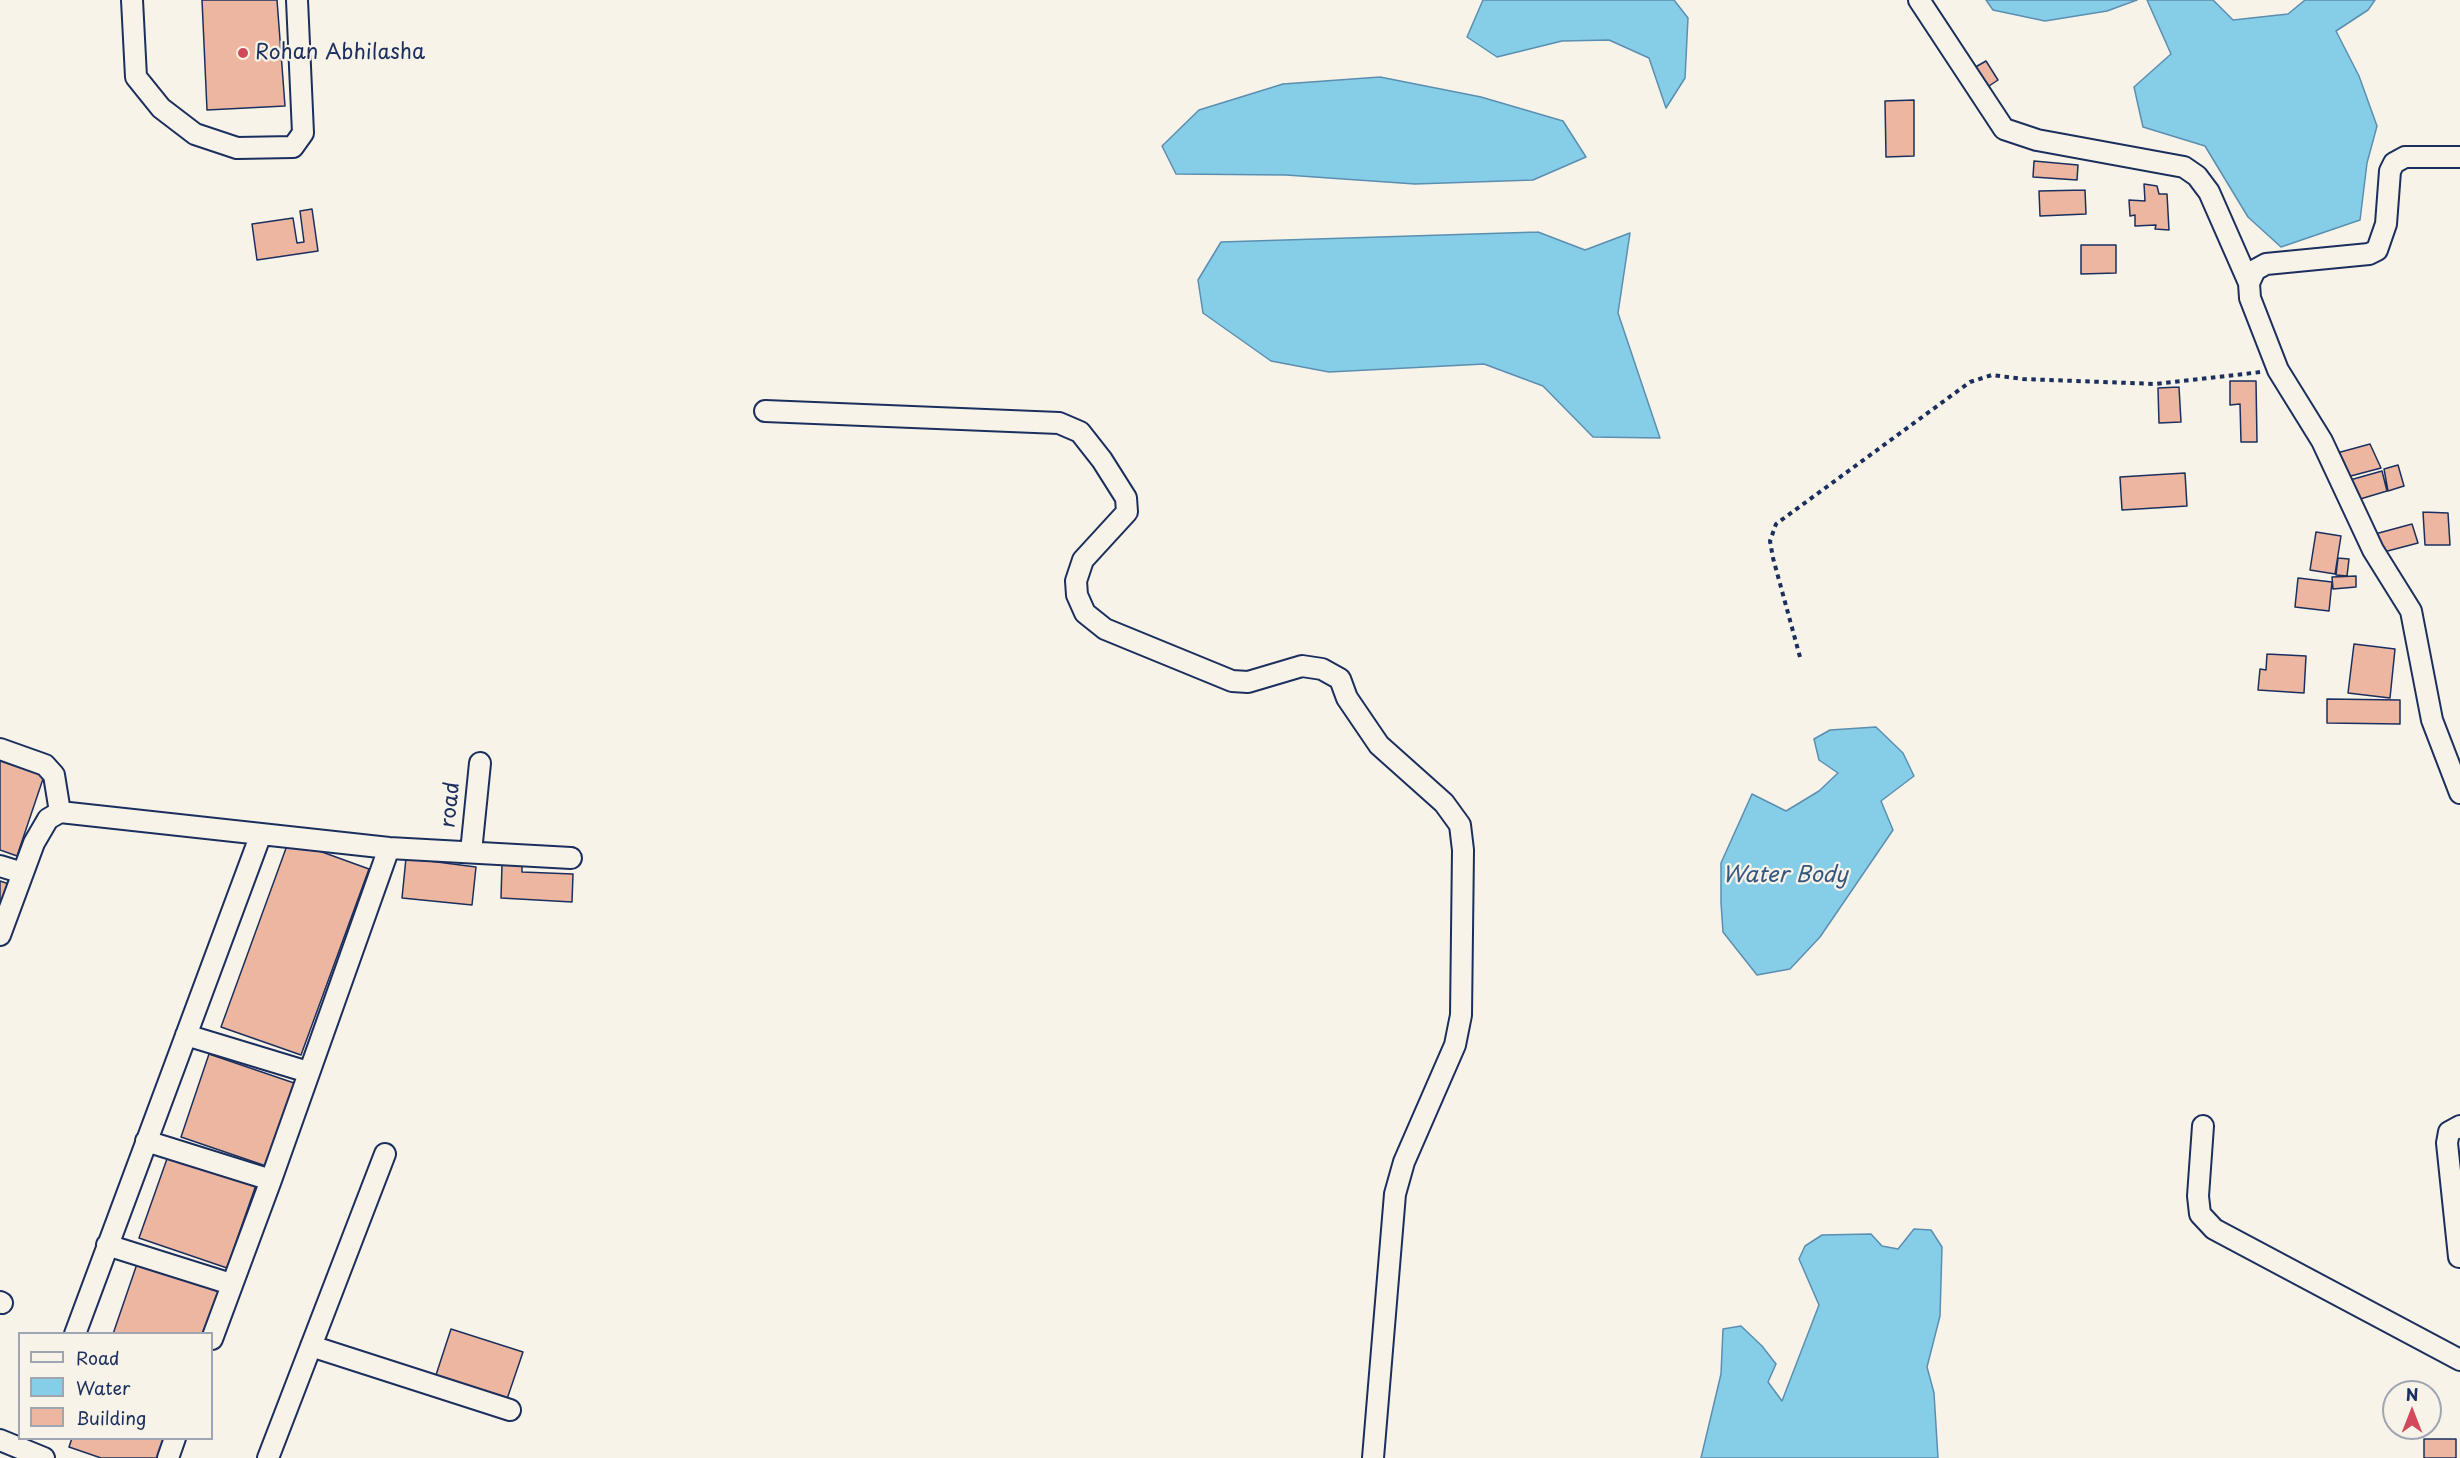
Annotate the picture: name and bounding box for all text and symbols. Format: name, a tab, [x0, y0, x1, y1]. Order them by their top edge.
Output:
place label: Rohan Abhilasha	[255, 40, 425, 66]
marker: Rohan Abhilasha	[236, 46, 250, 60]
street label: road	[436, 781, 466, 829]
water label: Water Body	[1722, 863, 1848, 889]
legend	[18, 1332, 213, 1440]
text: Road	[76, 1344, 120, 1371]
text: Water	[76, 1374, 130, 1401]
north arrow	[2382, 1380, 2442, 1440]
text: N	[2406, 1382, 2418, 1406]
text: Building	[76, 1404, 146, 1431]

